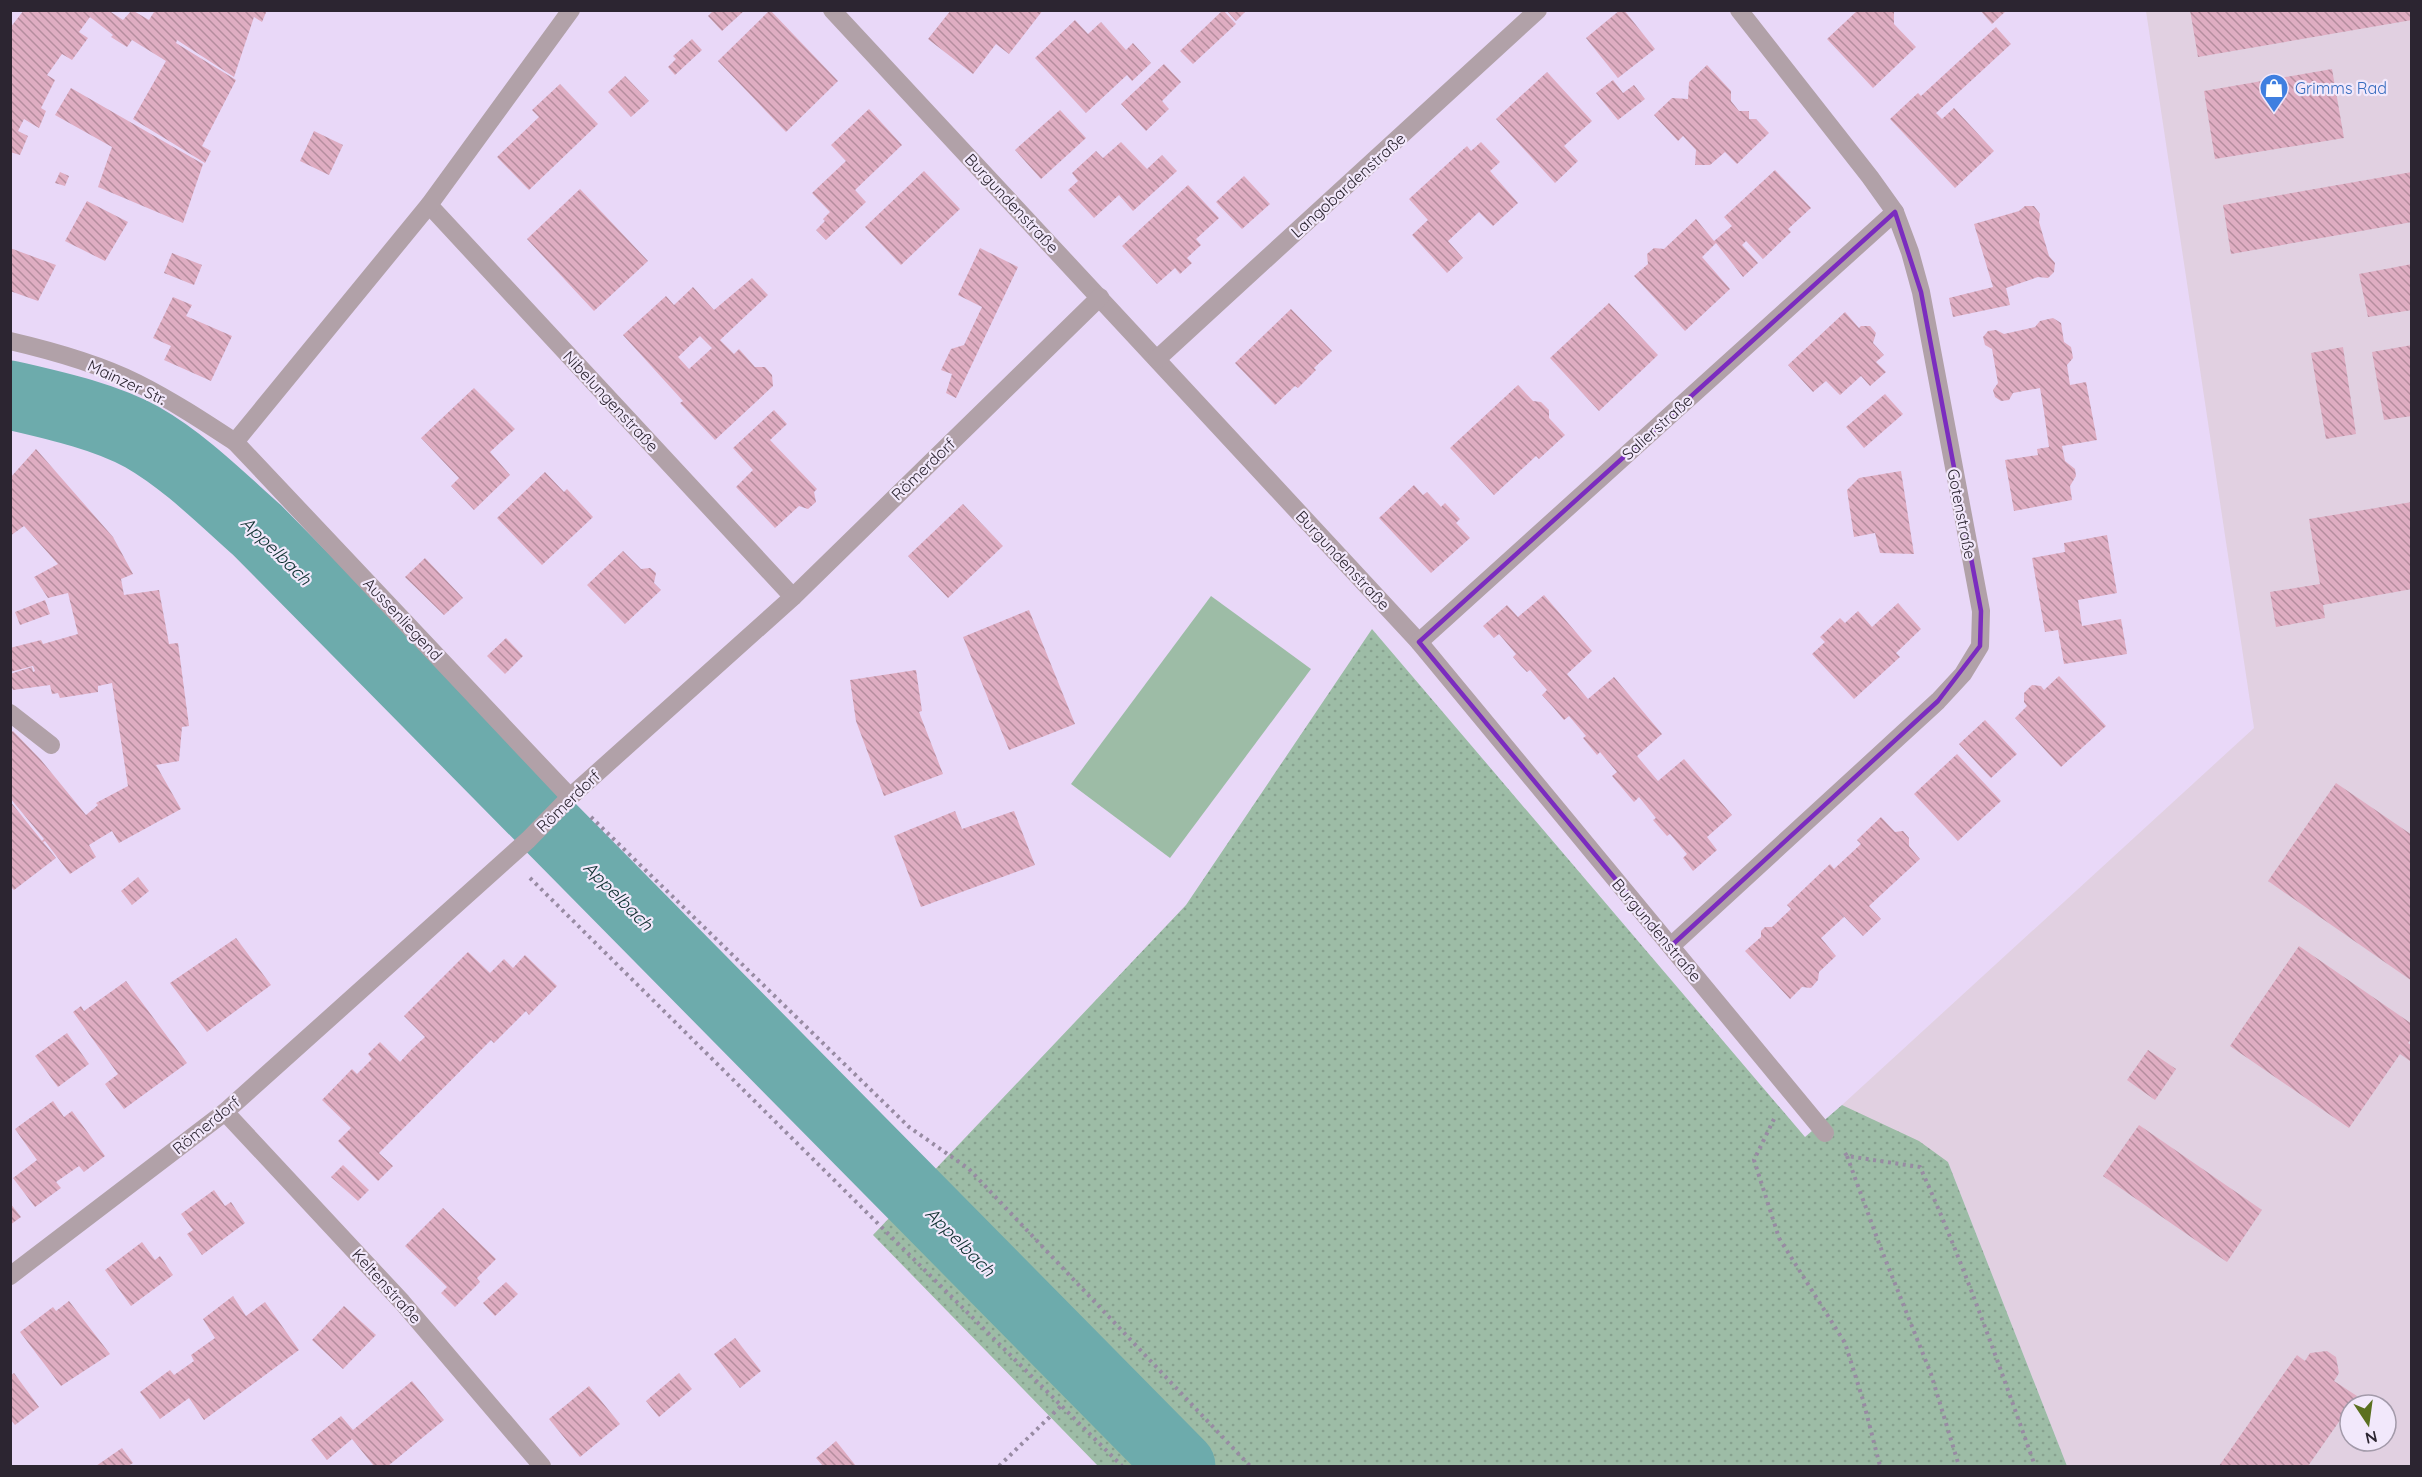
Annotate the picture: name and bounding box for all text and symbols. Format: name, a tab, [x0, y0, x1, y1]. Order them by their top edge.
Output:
shop icon: Grimms Rad	[2258, 72, 2290, 114]
place label: Grimms Rad	[2295, 78, 2387, 98]
street label: Langobardenstraße	[1287, 128, 1409, 242]
street label: Burgundenstraße	[961, 149, 1063, 257]
street label: Nibelungenstraße	[559, 346, 663, 456]
street label: Mainzer Str.	[84, 355, 170, 409]
street label: Salierstraße	[1617, 390, 1697, 464]
street label: Römerdorf	[887, 433, 959, 504]
street label: Gotenstraße	[1943, 467, 1981, 561]
street label: Burgundenstraße	[1292, 506, 1394, 614]
water label: Appelbach	[236, 511, 317, 590]
street label: Aussenliegend	[359, 573, 447, 665]
street label: Römerdorf	[532, 765, 604, 836]
water label: Appelbach	[579, 856, 659, 936]
street label: Burgundenstraße	[1608, 874, 1706, 986]
street label: Römerdorf	[168, 1092, 244, 1158]
water label: Appelbach	[921, 1202, 1001, 1282]
street label: Keltenstraße	[348, 1244, 426, 1328]
north arrow	[2338, 1393, 2398, 1453]
text: N	[2363, 1427, 2379, 1449]

